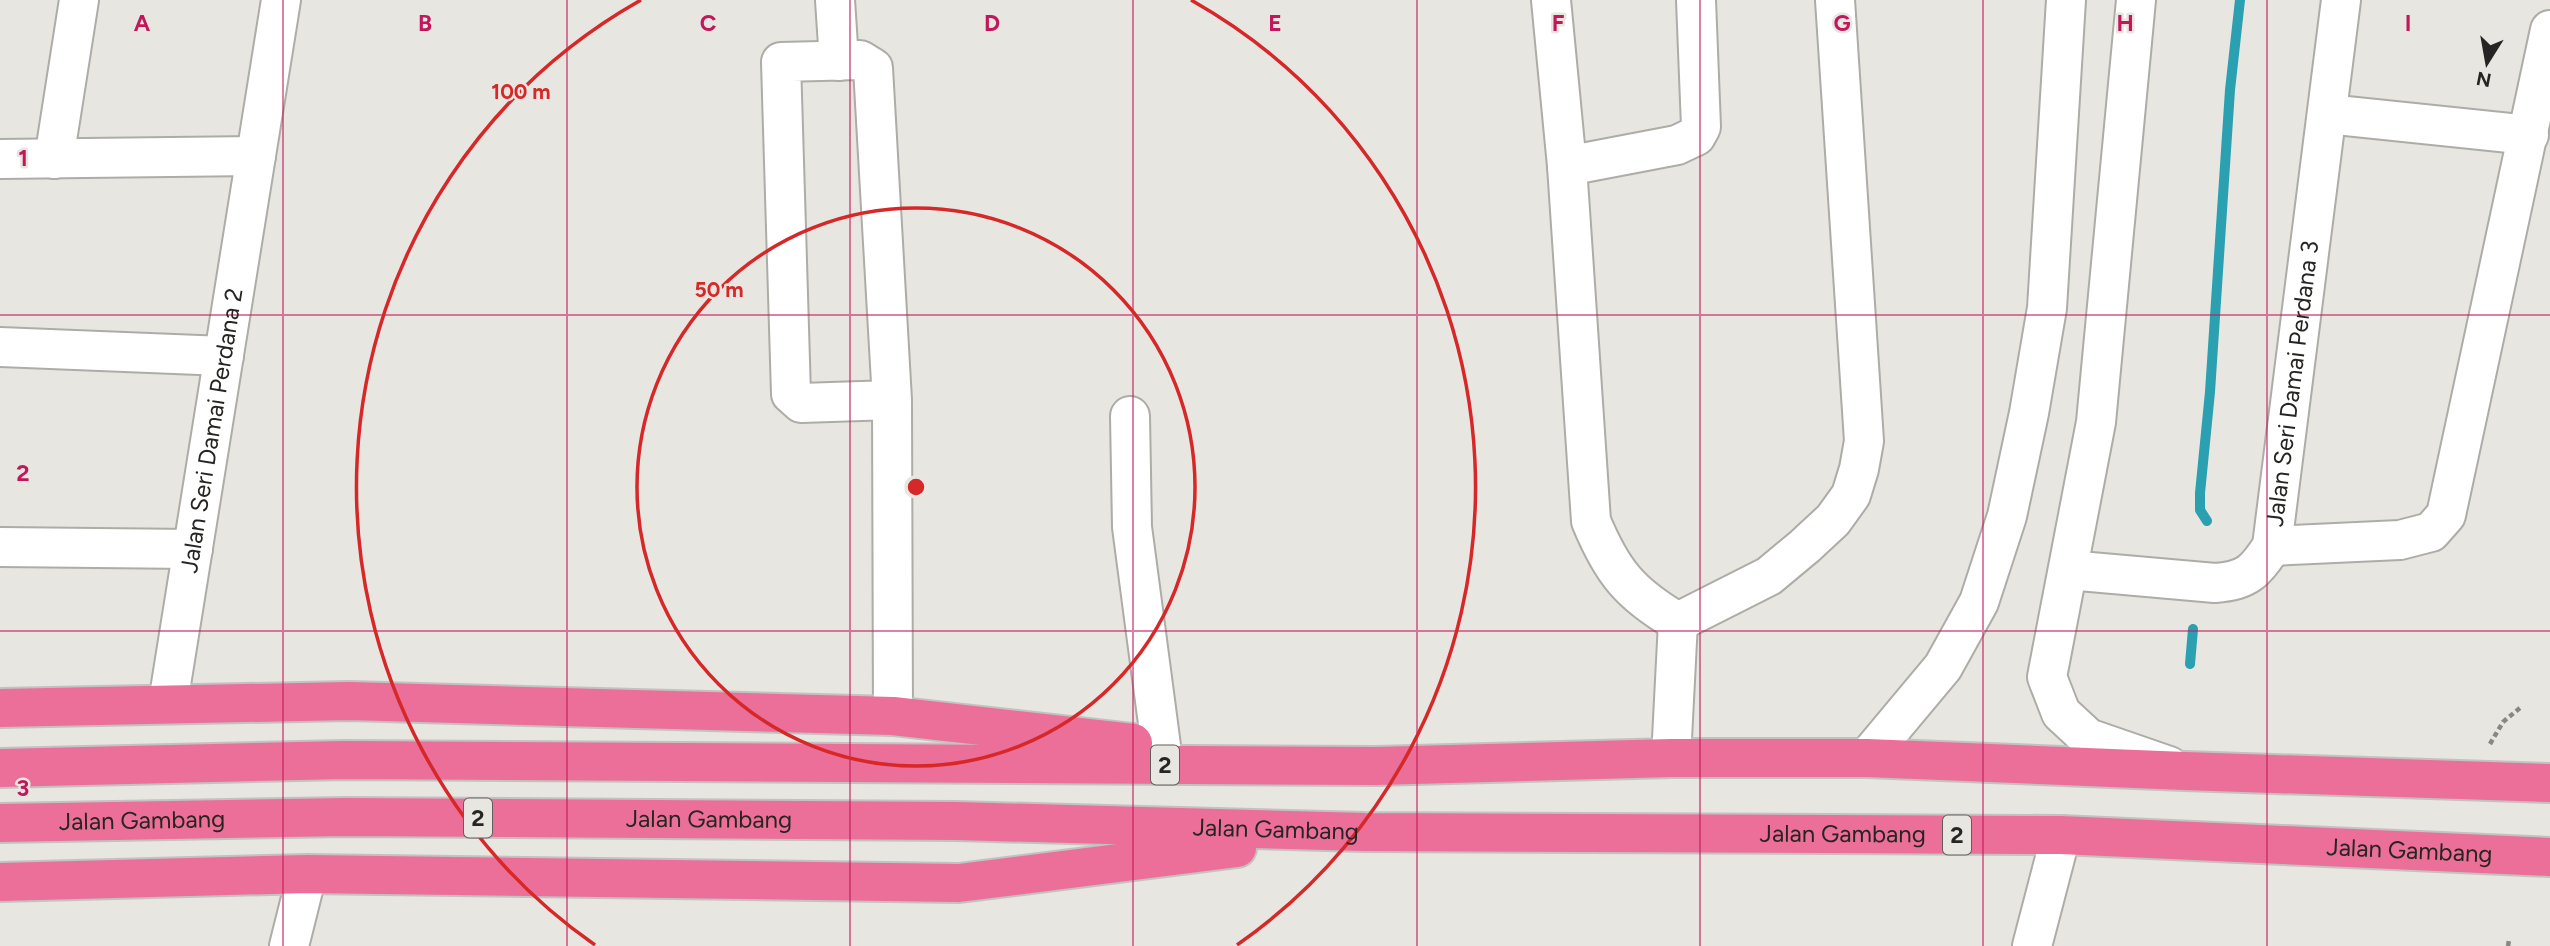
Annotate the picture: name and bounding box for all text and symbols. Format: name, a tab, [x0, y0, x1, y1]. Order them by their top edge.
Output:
text: A	[134, 9, 151, 37]
text: B	[418, 9, 432, 37]
text: C	[700, 9, 717, 37]
text: D	[984, 9, 1000, 37]
text: E	[1268, 9, 1282, 37]
text: F	[1552, 9, 1565, 37]
text: G	[1833, 9, 1851, 37]
text: H	[2116, 9, 2134, 37]
text: I	[2405, 9, 2411, 37]
north arrow	[2452, 28, 2522, 98]
text: N	[2474, 67, 2493, 92]
text: 100 m	[491, 79, 551, 104]
text: 1	[18, 144, 28, 172]
street label: Jalan Seri Damai Perdana 3	[2260, 239, 2324, 528]
text: 50 m	[694, 277, 744, 302]
street label: Jalan Seri Damai Perdana 2	[174, 286, 248, 575]
text: 2	[16, 459, 30, 487]
centre of rings	[904, 475, 928, 499]
road number: 2	[1151, 746, 1179, 785]
text: 3	[17, 774, 29, 802]
road number: 2	[464, 798, 492, 838]
street label: Jalan Gambang	[59, 804, 225, 836]
street label: Jalan Gambang	[626, 804, 792, 834]
street label: Jalan Gambang	[1192, 812, 1359, 846]
road number: 2	[1943, 816, 1971, 855]
street label: Jalan Gambang	[1760, 819, 1926, 848]
street label: Jalan Gambang	[2326, 832, 2493, 868]

